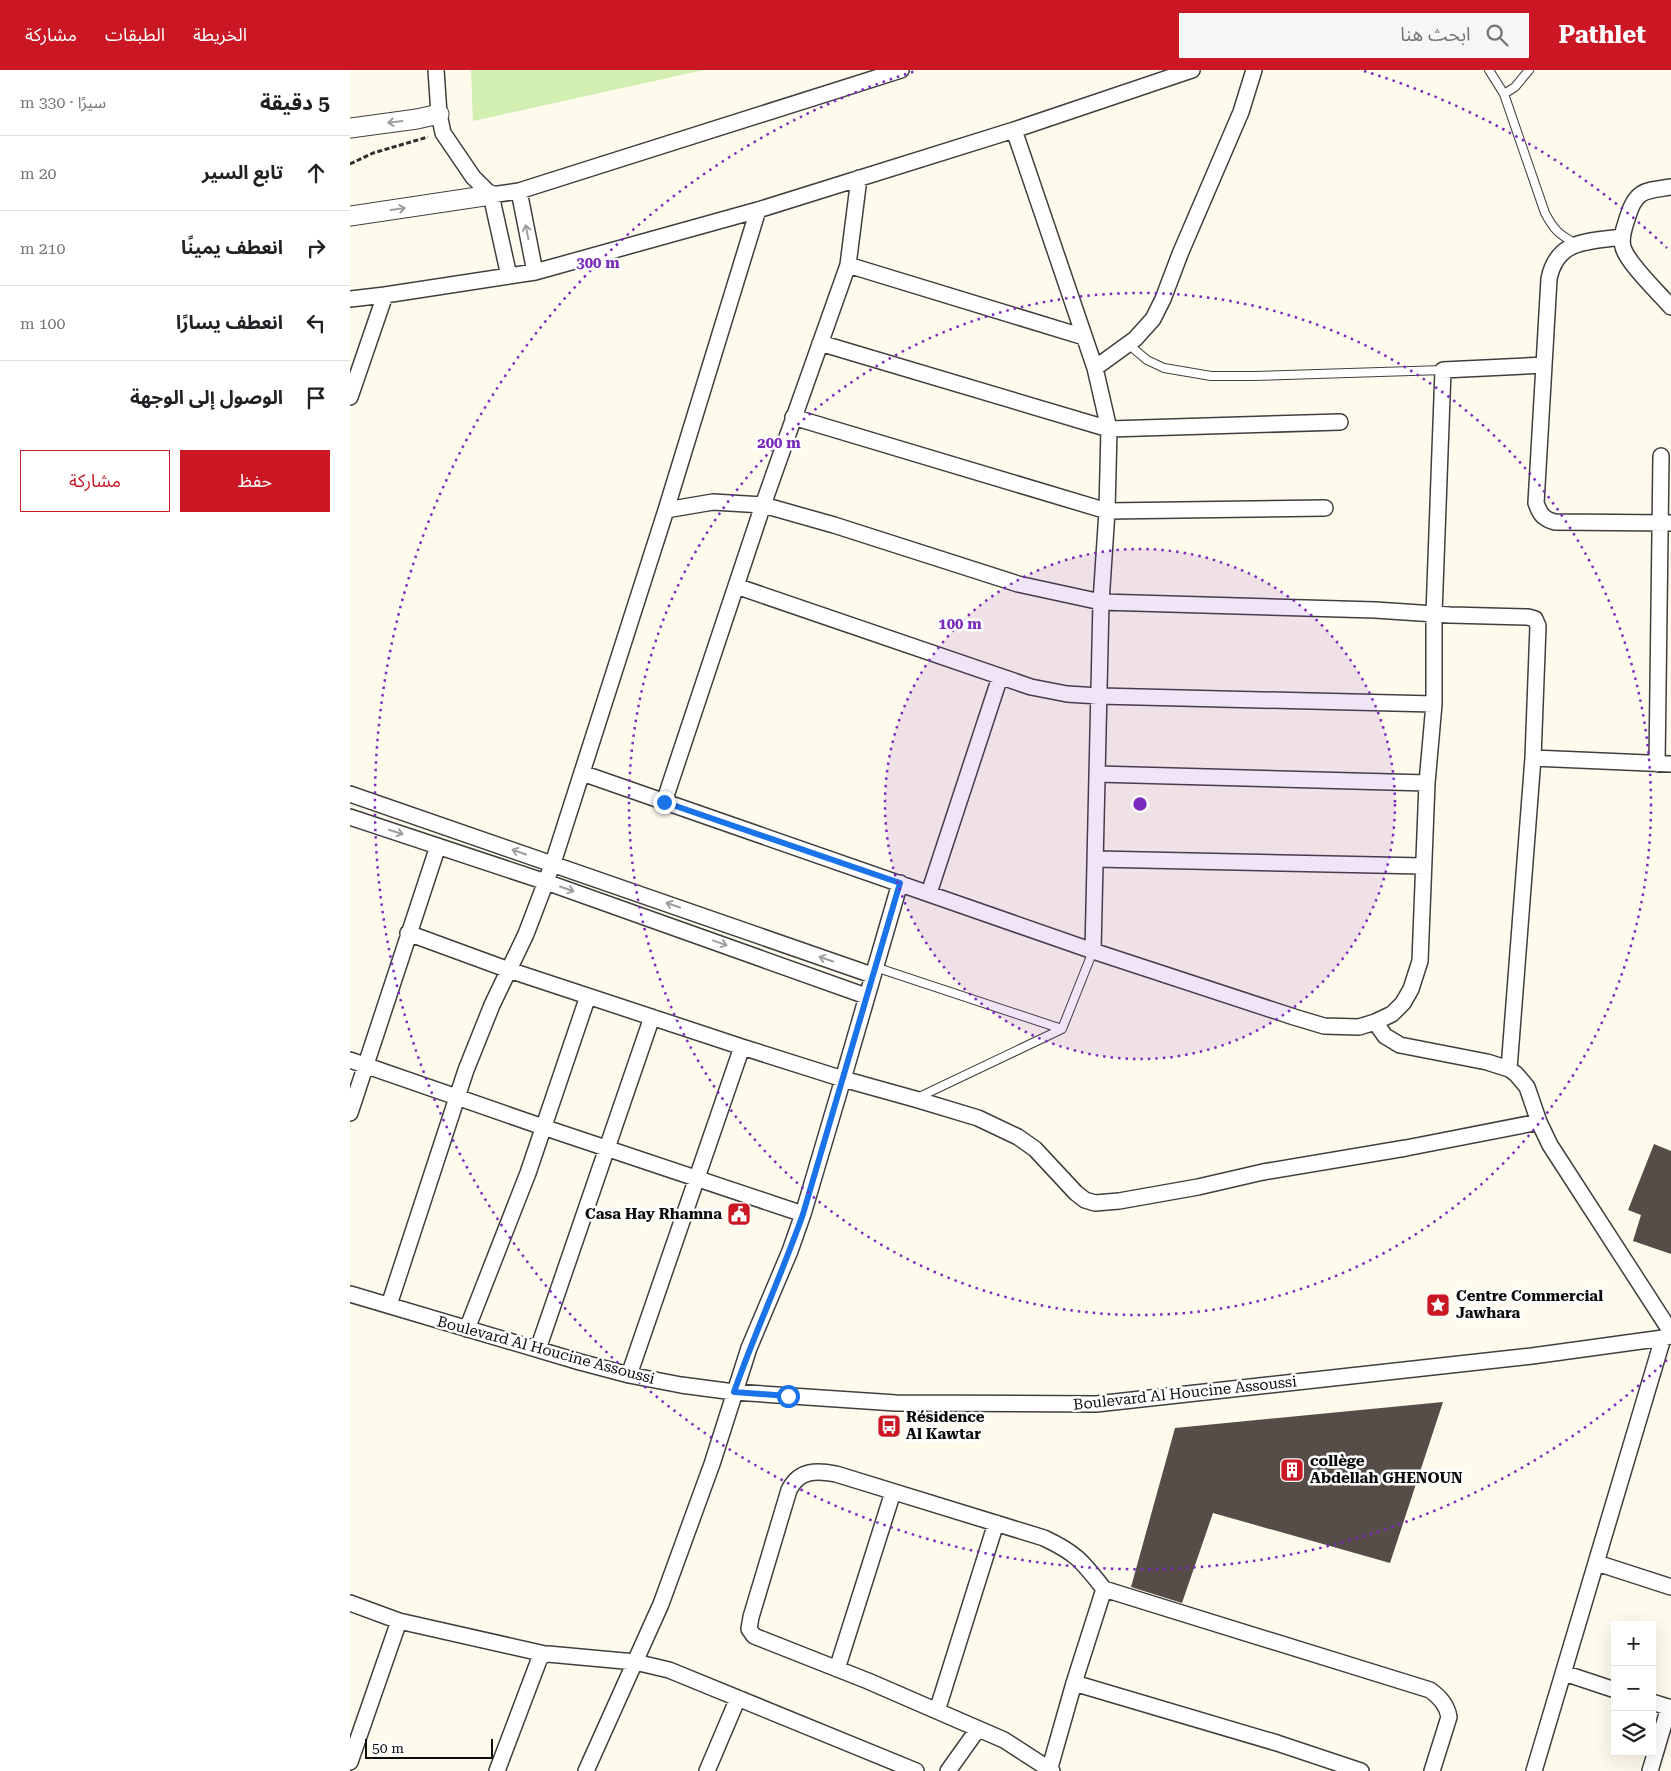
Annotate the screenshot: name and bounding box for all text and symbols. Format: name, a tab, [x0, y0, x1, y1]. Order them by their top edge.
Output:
search box	[1179, 13, 1529, 58]
icon: search	[1483, 21, 1511, 49]
text: Pathlet	[1559, 21, 1646, 49]
text: ابحث هنا	[1400, 23, 1471, 46]
text: مشاركة	[25, 24, 77, 45]
text: الطبقات	[105, 24, 165, 45]
text: الخريطة	[193, 24, 247, 45]
text: 5 دقيقة	[260, 91, 330, 115]
text: سيرًا · 330 m	[20, 93, 106, 112]
one-way arrow	[387, 117, 403, 127]
icon: ahead	[302, 159, 330, 187]
text: تابع السير	[202, 161, 283, 184]
text: 20 m	[20, 164, 57, 183]
one-way arrow	[390, 204, 406, 214]
one-way arrow	[522, 224, 531, 240]
icon: right	[302, 234, 330, 262]
text: انعطف يمينًا	[181, 236, 283, 259]
text: 210 m	[20, 239, 66, 258]
text: 300 m	[576, 254, 620, 272]
icon: left	[302, 309, 330, 337]
text: انعطف يسارًا	[176, 311, 283, 334]
text: 100 m	[20, 314, 66, 333]
icon: arrive	[302, 384, 330, 412]
text: الوصول إلى الوجهة	[130, 386, 283, 409]
text: 200 m	[757, 434, 801, 452]
button: مشاركة	[20, 450, 170, 512]
button: حفظ	[180, 450, 330, 512]
text: 100 m	[938, 615, 982, 633]
route end	[653, 791, 676, 814]
centre of rings	[1131, 795, 1149, 813]
one-way arrow	[388, 828, 404, 837]
one-way arrow	[512, 847, 528, 856]
one-way arrow	[559, 885, 575, 895]
one-way arrow	[666, 900, 681, 909]
one-way arrow	[712, 939, 728, 948]
one-way arrow	[819, 954, 834, 963]
public building icon: Casa Hay Rhamna	[726, 1201, 752, 1227]
place label: Casa Hay Rhamna	[585, 1205, 722, 1223]
place label: Centre Commercial Jawhara	[1456, 1287, 1603, 1322]
place icon: Centre Commercial Jawhara	[1425, 1292, 1451, 1318]
street label: Boulevard Al Houcine Assoussi	[435, 1312, 657, 1388]
street label: Boulevard Al Houcine Assoussi	[1072, 1372, 1298, 1414]
route start	[777, 1385, 800, 1408]
place label: Résidence Al Kawtar	[906, 1408, 985, 1443]
bus stop icon: Résidence Al Kawtar	[876, 1413, 902, 1439]
place label: collège Abdellah GHENOUN	[1310, 1452, 1463, 1487]
building icon: collège Abdellah GHENOUN	[1279, 1457, 1305, 1483]
map controls	[1611, 1621, 1656, 1756]
button: +	[1611, 1621, 1656, 1666]
button: −	[1611, 1666, 1656, 1711]
button: layers	[1611, 1711, 1656, 1756]
scale bar	[365, 1736, 492, 1759]
text: 50 m	[372, 1740, 404, 1756]

